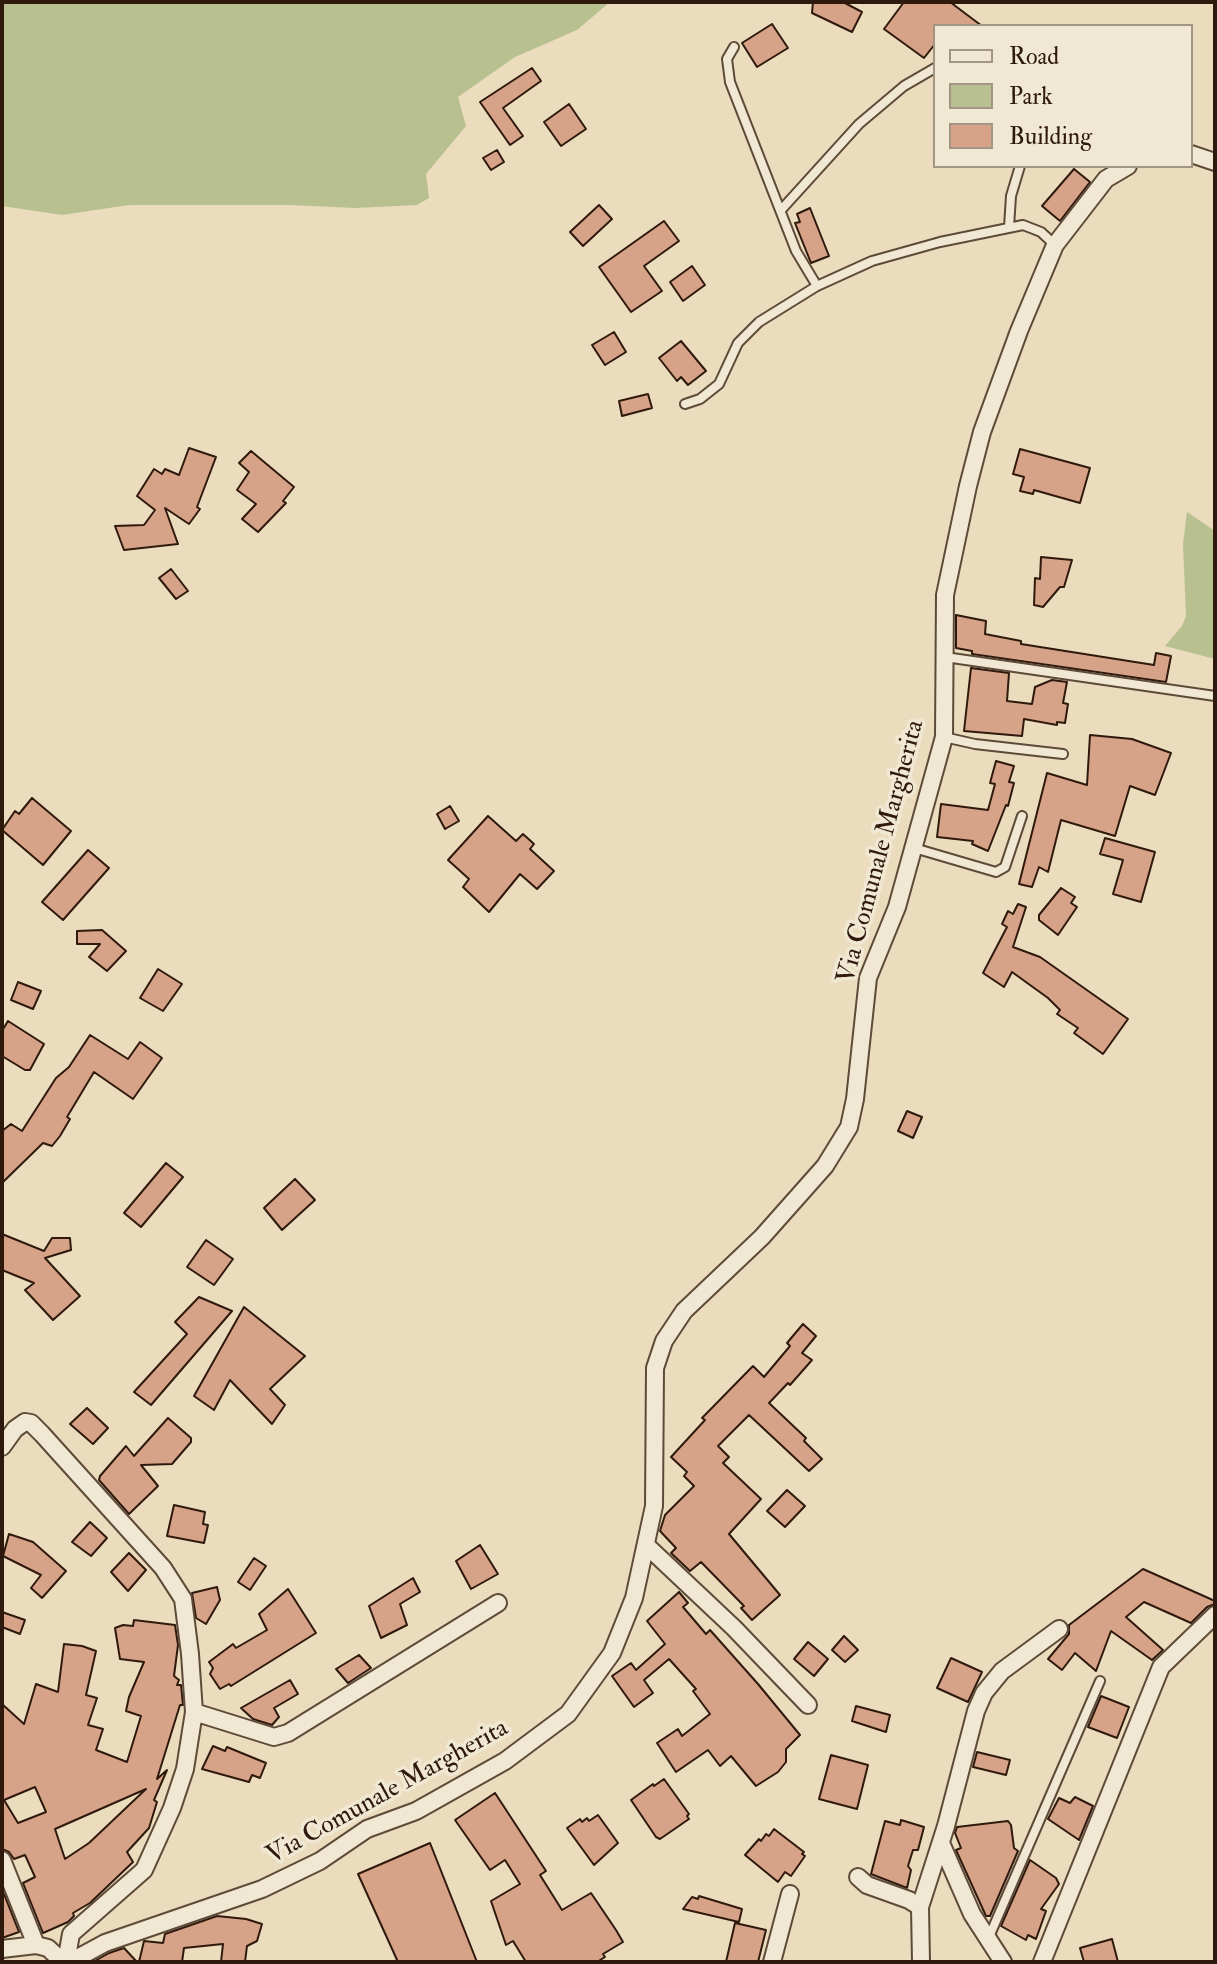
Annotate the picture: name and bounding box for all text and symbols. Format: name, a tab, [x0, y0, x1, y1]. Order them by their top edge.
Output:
legend	[933, 24, 1193, 168]
text: Road	[1009, 41, 1059, 72]
text: Park	[1009, 81, 1053, 112]
text: Building	[1009, 121, 1092, 152]
street label: Via Comunale Margherita	[832, 717, 932, 987]
street label: Via Comunale Margherita	[262, 1714, 514, 1872]

